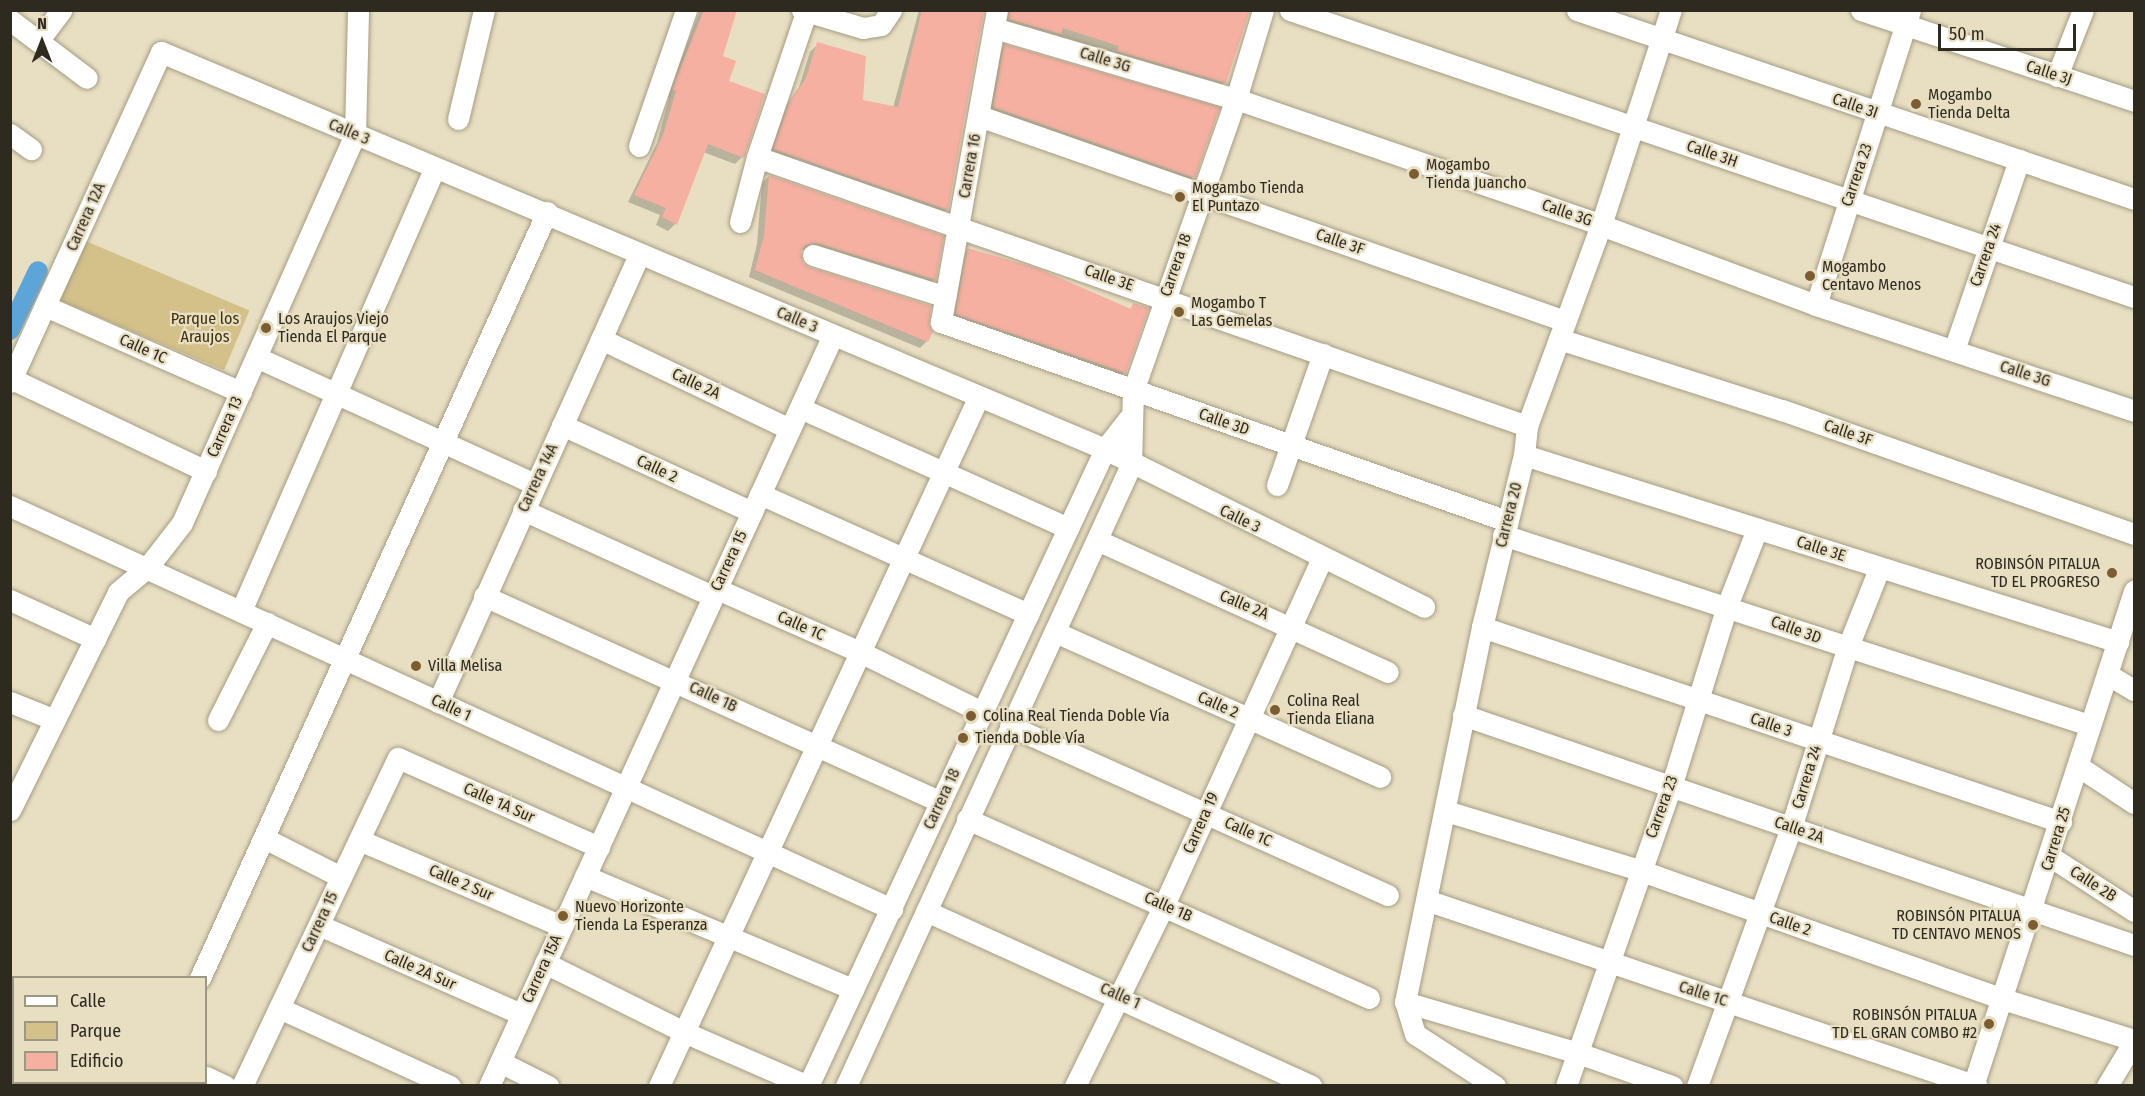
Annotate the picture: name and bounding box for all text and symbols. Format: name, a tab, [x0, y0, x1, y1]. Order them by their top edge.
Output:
north arrow	[12, 12, 72, 72]
scale bar	[1941, 12, 2079, 50]
text: N	[37, 14, 47, 33]
text: 50 m	[1949, 23, 1985, 45]
street label: Calle 3G	[1077, 43, 1133, 77]
street label: Calle 3J	[2024, 57, 2074, 89]
place label: Mogambo Tienda Delta	[1928, 85, 2010, 123]
street label: Calle 3I	[1830, 89, 1880, 123]
marker: Mogambo Tienda Delta	[1909, 97, 1923, 111]
street label: Calle 3	[326, 115, 372, 149]
street label: Carrera 16	[955, 132, 985, 200]
street label: Calle 3H	[1684, 136, 1740, 172]
street label: Carrera 23	[1837, 141, 1877, 209]
place label: Mogambo Tienda Juancho	[1426, 155, 1527, 193]
marker: Mogambo Tienda Juancho	[1407, 167, 1421, 181]
place label: Mogambo Tienda El Puntazo	[1192, 178, 1304, 216]
street label: Carrera 12A	[62, 180, 110, 254]
marker: Mogambo Tienda El Puntazo	[1173, 190, 1187, 204]
street label: Calle 3G	[1539, 195, 1595, 231]
street label: Carrera 24	[1966, 221, 2006, 289]
street label: Calle 3F	[1313, 225, 1367, 259]
street label: Carrera 18	[1156, 231, 1196, 299]
place label: Mogambo Centavo Menos	[1822, 257, 1921, 295]
street label: Calle 3E	[1082, 261, 1136, 295]
marker: Mogambo Centavo Menos	[1803, 269, 1817, 283]
place label: Mogambo T Las Gemelas	[1191, 293, 1272, 331]
street label: Calle 3	[774, 303, 820, 337]
marker: Mogambo T Las Gemelas	[1172, 305, 1186, 319]
park label: Parque los Araujos	[171, 309, 239, 347]
place label: Los Araujos Viejo Tienda El Parque	[278, 309, 389, 347]
marker: Los Araujos Viejo Tienda El Parque	[259, 321, 273, 335]
street label: Calle 1C	[116, 330, 170, 368]
street label: Calle 3G	[1997, 357, 2053, 391]
street label: Calle 2A	[669, 364, 723, 404]
street label: Carrera 13	[203, 394, 247, 460]
street label: Calle 3D	[1196, 404, 1252, 440]
street label: Calle 3F	[1821, 416, 1875, 450]
street label: Carrera 14A	[514, 441, 562, 515]
street label: Calle 2	[634, 451, 680, 487]
street label: Carrera 20	[1492, 480, 1526, 550]
street label: Calle 3	[1217, 501, 1263, 537]
street label: Carrera 15	[707, 528, 751, 594]
street label: Calle 3E	[1794, 532, 1848, 566]
place label: ROBINSÓN PITALUA TD EL PROGRESO	[1975, 554, 2100, 592]
marker: ROBINSÓN PITALUA TD EL PROGRESO	[2105, 566, 2119, 580]
street label: Calle 2A	[1217, 586, 1271, 624]
street label: Calle 1C	[774, 607, 828, 645]
street label: Calle 3D	[1768, 612, 1824, 648]
place label: Villa Melisa	[428, 656, 502, 676]
marker: Villa Melisa	[409, 659, 423, 673]
street label: Calle 1B	[686, 678, 740, 716]
street label: Calle 2	[1195, 688, 1241, 722]
street label: Calle 1	[428, 690, 474, 726]
place label: Colina Real Tienda Eliana	[1287, 691, 1375, 729]
marker: Colina Real Tienda Eliana	[1268, 703, 1282, 717]
place label: Colina Real Tienda Doble Vía	[983, 706, 1170, 726]
marker: Colina Real Tienda Doble Vía	[964, 709, 978, 723]
street label: Calle 3	[1748, 709, 1794, 741]
place label: Tienda Doble Vía	[975, 728, 1085, 748]
marker: Tienda Doble Vía	[956, 731, 970, 745]
street label: Carrera 24	[1788, 743, 1826, 811]
street label: Carrera 18	[919, 765, 965, 833]
street label: Carrera 23	[1642, 773, 1682, 841]
street label: Calle 1A Sur	[460, 779, 538, 827]
street label: Carrera 19	[1179, 789, 1223, 857]
street label: Carrera 25	[2037, 805, 2075, 873]
street label: Calle 1C	[1221, 813, 1275, 851]
street label: Calle 2A	[1772, 813, 1826, 847]
street label: Calle 2 Sur	[426, 861, 496, 905]
street label: Calle 2B	[2066, 862, 2120, 906]
street label: Calle 1B	[1141, 888, 1195, 926]
street label: Carrera 15	[298, 889, 342, 955]
place label: Nuevo Horizonte Tienda La Esperanza	[575, 897, 708, 935]
place label: ROBINSÓN PITALUA TD CENTAVO MENOS	[1892, 906, 2021, 944]
street label: Calle 2	[1767, 908, 1813, 940]
marker: Nuevo Horizonte Tienda La Esperanza	[556, 909, 570, 923]
marker: ROBINSÓN PITALUA TD CENTAVO MENOS	[2026, 918, 2040, 932]
street label: Carrera 15A	[518, 932, 566, 1006]
street label: Calle 2A Sur	[381, 946, 459, 994]
legend	[12, 976, 207, 1084]
street label: Calle 1C	[1676, 977, 1730, 1011]
street label: Calle 1	[1097, 979, 1143, 1013]
text: Calle	[70, 990, 106, 1012]
place label: ROBINSÓN PITALUA TD EL GRAN COMBO #2	[1832, 1005, 1977, 1043]
marker: ROBINSÓN PITALUA TD EL GRAN COMBO #2	[1982, 1017, 1996, 1031]
text: Parque	[70, 1020, 121, 1042]
text: Edificio	[70, 1050, 123, 1072]

